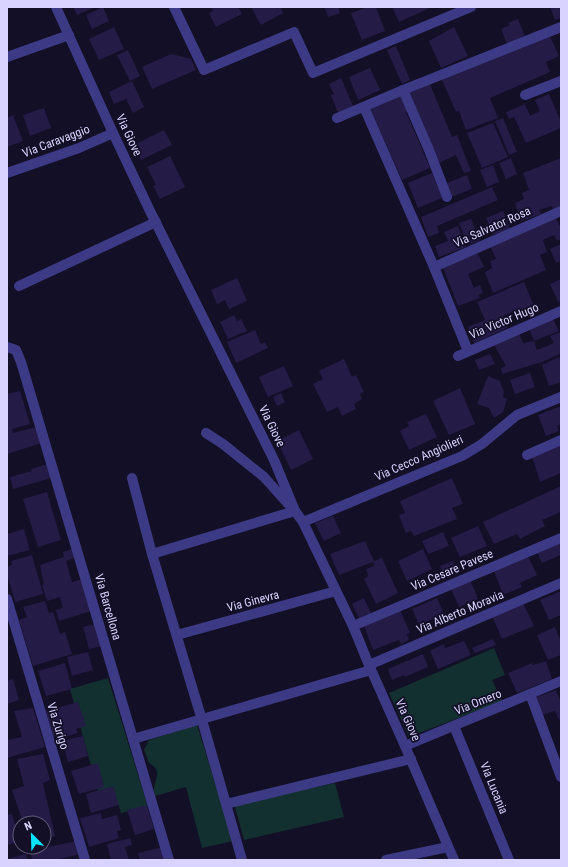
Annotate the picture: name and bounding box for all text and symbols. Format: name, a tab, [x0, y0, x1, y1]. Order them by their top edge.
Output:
street label: Via Giove	[113, 112, 145, 158]
street label: Via Caravaggio	[20, 122, 92, 160]
street label: Via Salvator Rosa	[451, 204, 533, 250]
street label: Via Victor Hugo	[467, 300, 541, 342]
street label: Via Giove	[256, 403, 288, 449]
street label: Via Cecco Angiolieri	[373, 432, 465, 484]
street label: Via Cesare Pavese	[409, 546, 495, 594]
street label: Via Barcellona	[92, 572, 124, 642]
street label: Via Ginevra	[225, 587, 281, 615]
street label: Via Alberto Moravia	[414, 587, 506, 637]
street label: Via Omero	[452, 686, 504, 718]
street label: Via Giove	[393, 697, 424, 743]
street label: Via Zurigo	[44, 701, 72, 751]
street label: Via Lucania	[477, 760, 511, 816]
north arrow	[12, 815, 52, 855]
text: N	[23, 819, 34, 834]

